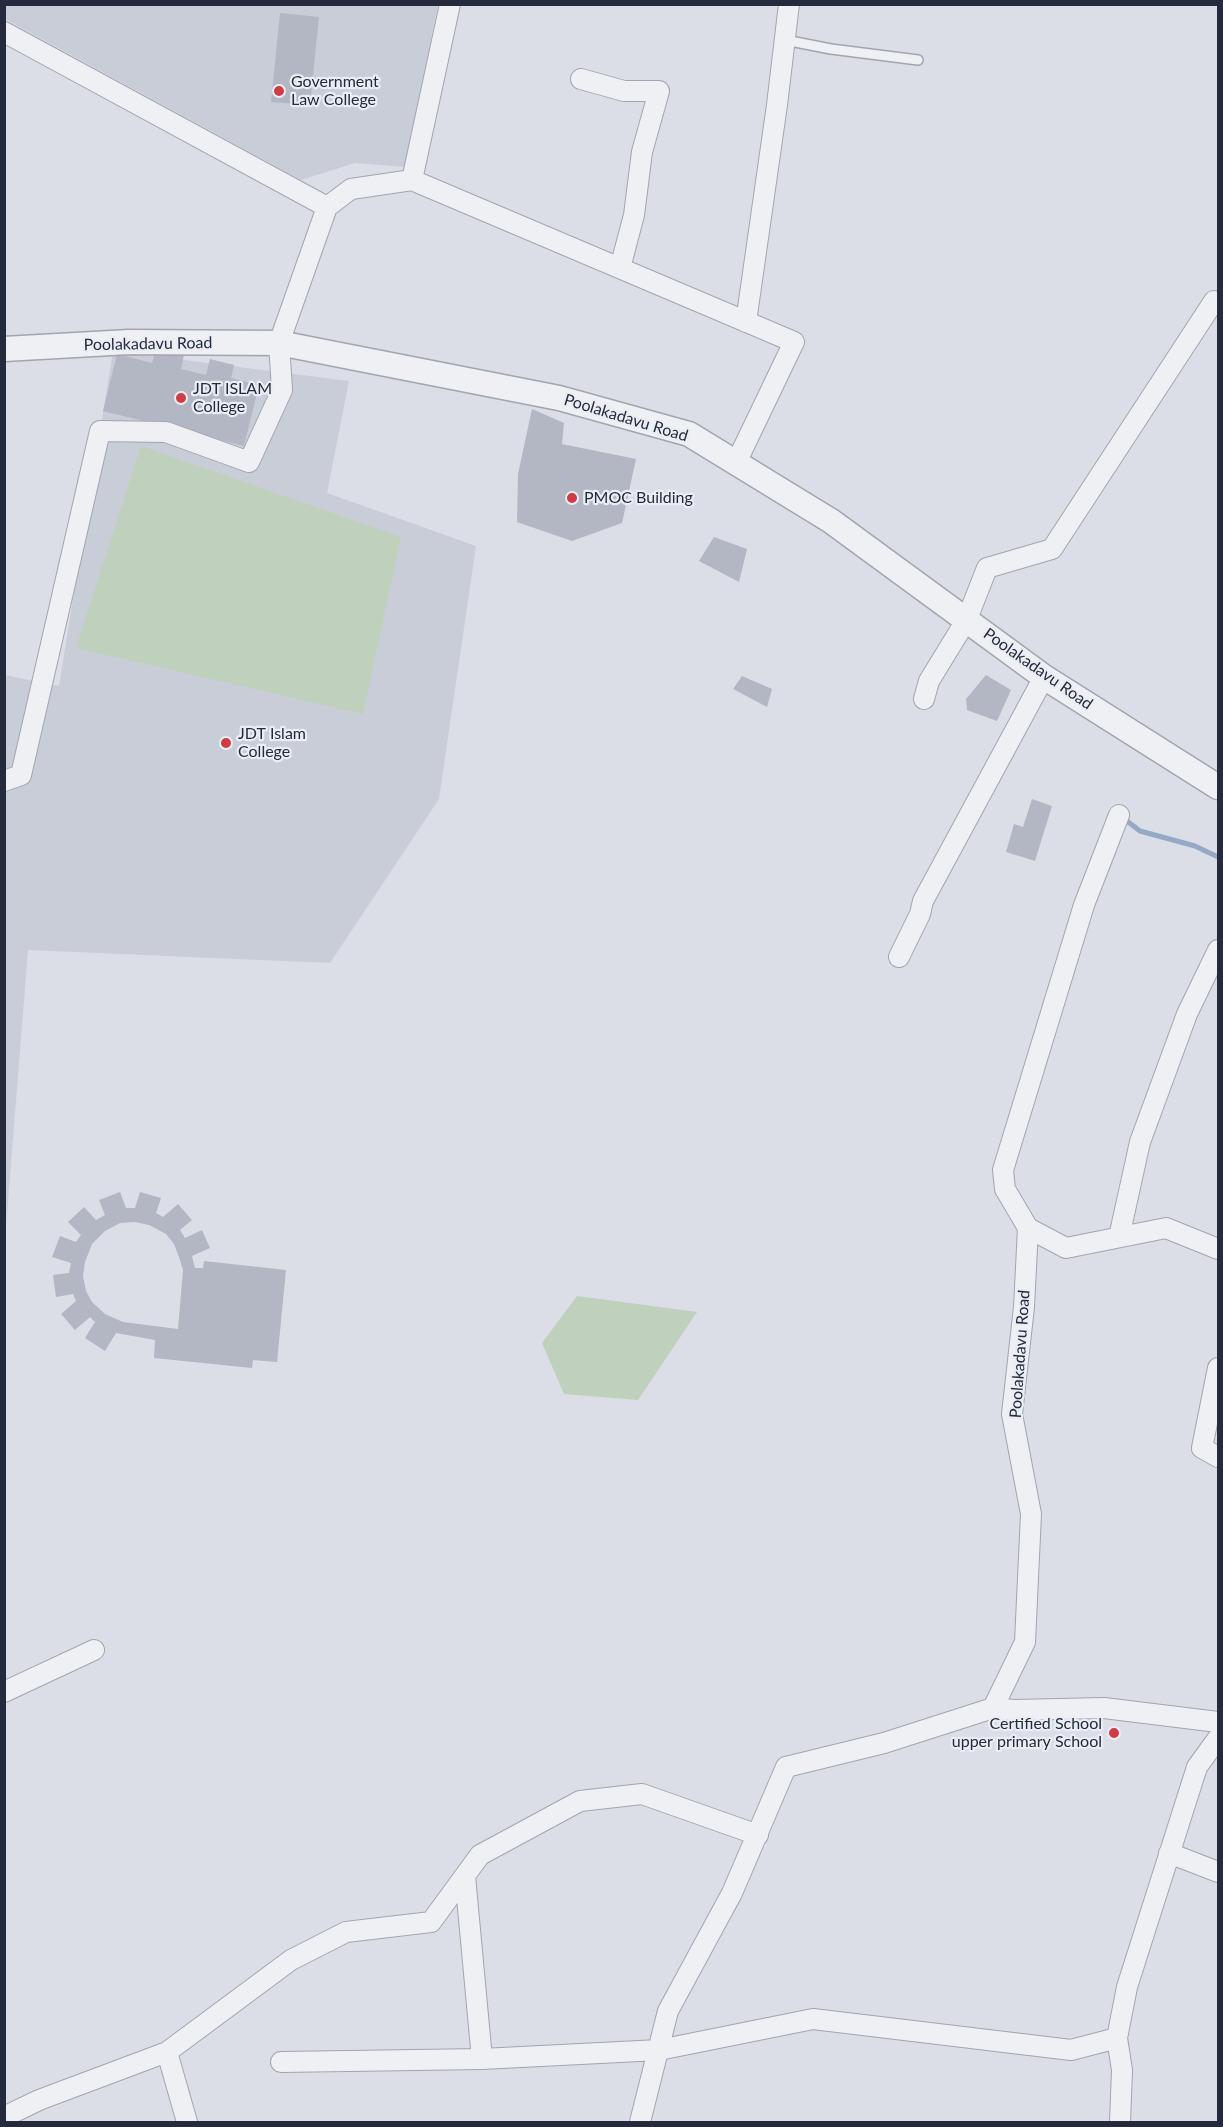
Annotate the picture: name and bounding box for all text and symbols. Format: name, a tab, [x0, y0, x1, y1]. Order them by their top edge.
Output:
place label: Government Law College	[291, 72, 379, 110]
marker: Government Law College	[272, 84, 286, 98]
street label: Poolakadavu Road	[84, 333, 212, 355]
place label: JDT ISLAM College	[193, 379, 272, 417]
street label: Poolakadavu Road	[562, 390, 690, 446]
marker: JDT ISLAM College	[174, 391, 188, 405]
place label: PMOC Building	[584, 488, 693, 508]
marker: PMOC Building	[565, 491, 579, 505]
street label: Poolakadavu Road	[980, 624, 1096, 714]
place label: JDT Islam College	[238, 724, 306, 762]
marker: JDT Islam College	[219, 736, 233, 750]
street label: Poolakadavu Road	[1006, 1289, 1034, 1419]
place label: Certified School upper primary School	[952, 1714, 1102, 1752]
marker: Certified School upper primary School	[1107, 1726, 1121, 1740]

